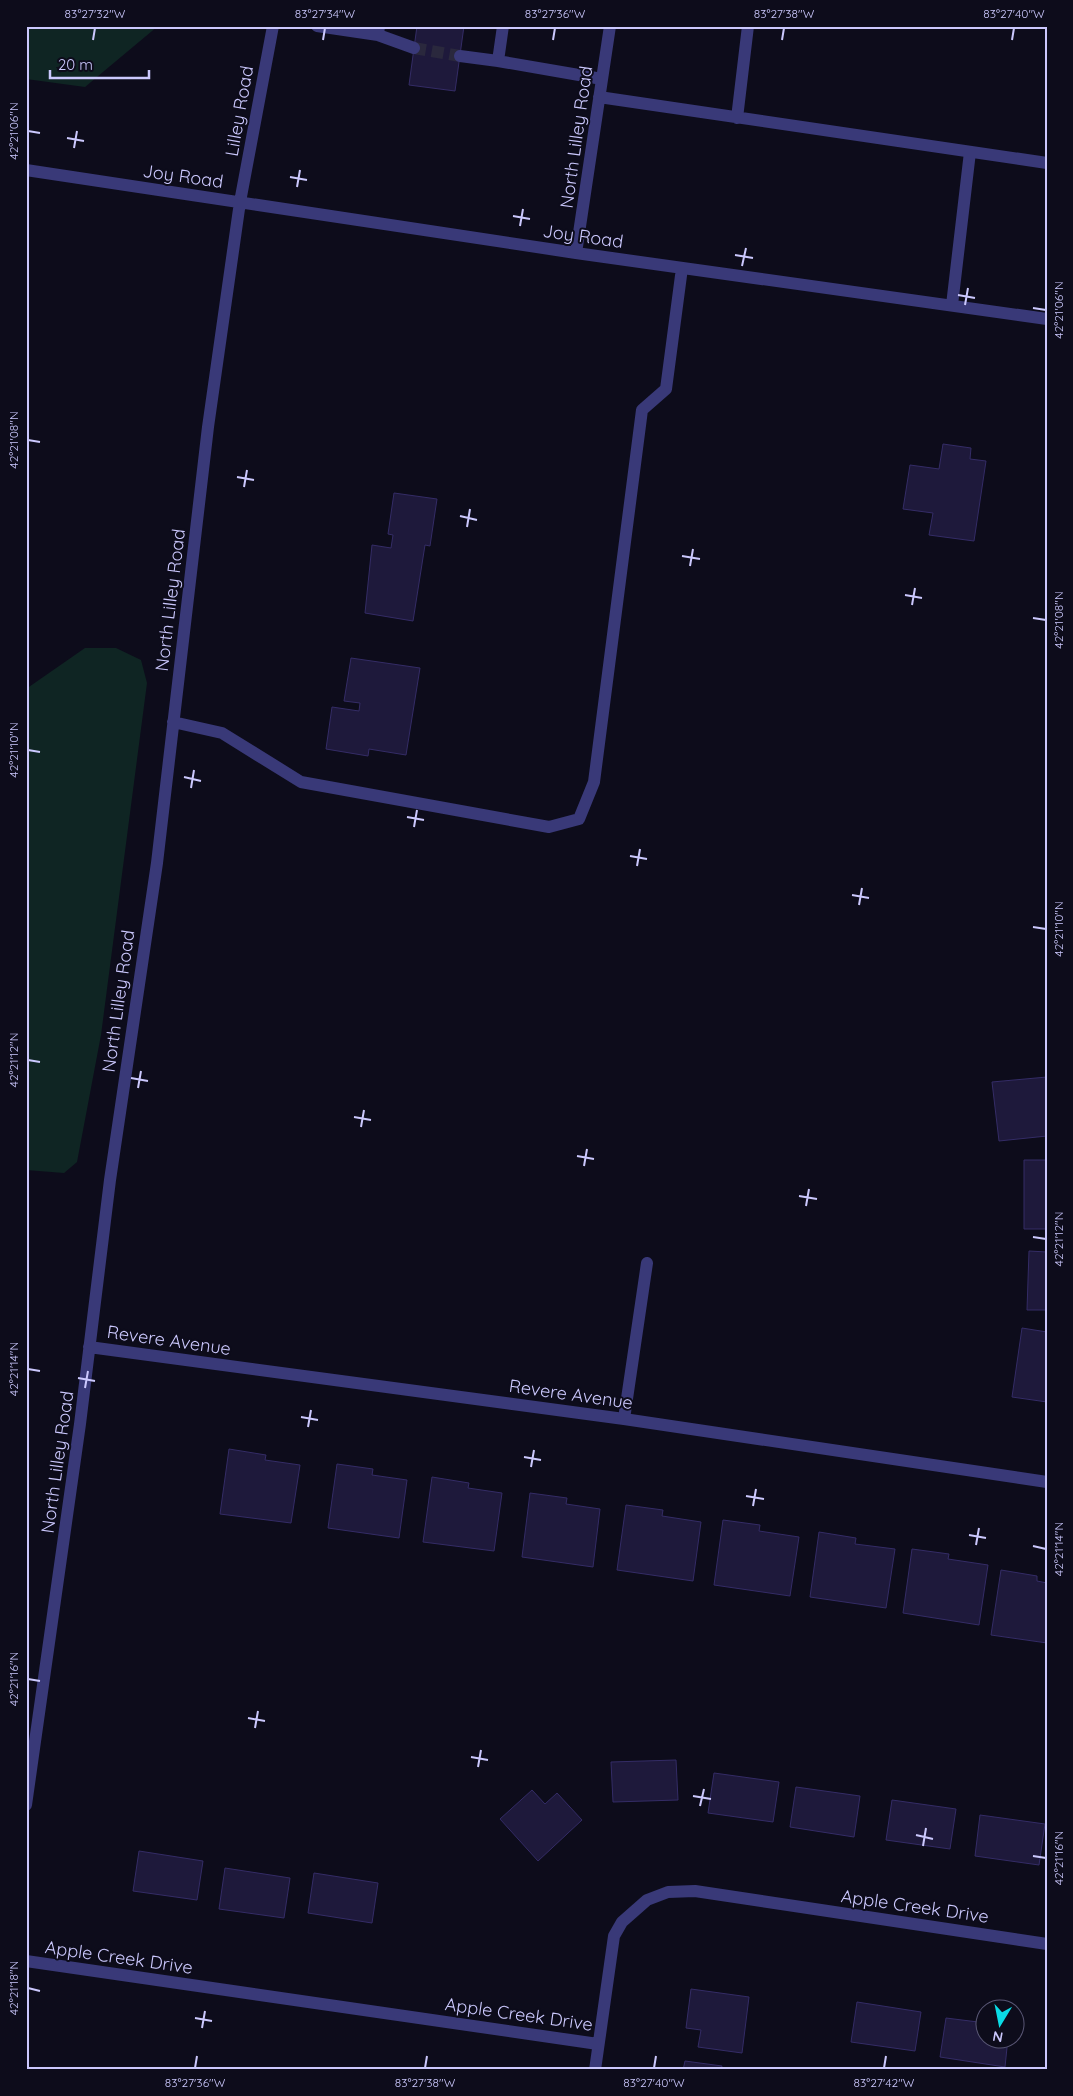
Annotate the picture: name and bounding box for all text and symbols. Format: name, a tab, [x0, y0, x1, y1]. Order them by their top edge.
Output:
text: 83°27'32"W	[65, 6, 126, 21]
text: 83°27'34"W	[295, 6, 356, 21]
text: 83°27'36"W	[525, 6, 586, 21]
text: 83°27'38"W	[754, 6, 815, 21]
text: 83°27'40"W	[983, 6, 1045, 21]
scale bar	[50, 48, 149, 80]
text: 20 m	[58, 55, 93, 74]
street label: Lilley Road	[220, 64, 258, 158]
street label: North Lilley Road	[555, 64, 597, 210]
text: 42°21'06"N	[6, 102, 21, 160]
street label: Joy Road	[141, 159, 225, 193]
street label: Joy Road	[541, 219, 625, 253]
text: 42°21'06"N	[1051, 281, 1066, 339]
text: 42°21'08"N	[6, 411, 21, 469]
street label: North Lilley Road	[150, 527, 190, 673]
text: 42°21'08"N	[1051, 591, 1066, 649]
text: 42°21'10"N	[6, 722, 21, 778]
text: 42°21'10"N	[1051, 901, 1066, 957]
street label: North Lilley Road	[97, 928, 139, 1074]
text: 42°21'12"N	[6, 1033, 21, 1087]
text: 42°21'12"N	[1051, 1212, 1066, 1266]
street label: Revere Avenue	[106, 1320, 232, 1360]
text: 42°21'14"N	[6, 1342, 21, 1396]
street label: Revere Avenue	[508, 1374, 634, 1414]
street label: North Lilley Road	[36, 1389, 78, 1535]
text: 42°21'14"N	[1051, 1522, 1066, 1576]
text: 42°21'16"N	[6, 1652, 21, 1706]
text: 42°21'16"N	[1051, 1831, 1066, 1885]
street label: Apple Creek Drive	[840, 1884, 990, 1928]
street label: Apple Creek Drive	[44, 1935, 194, 1979]
text: 42°21'18"N	[6, 1961, 21, 2015]
street label: Apple Creek Drive	[444, 1992, 594, 2036]
north arrow	[976, 1998, 1026, 2048]
text: N	[991, 2027, 1004, 2047]
text: 83°27'36"W	[165, 2075, 226, 2090]
text: 83°27'38"W	[395, 2075, 456, 2090]
text: 83°27'40"W	[623, 2075, 685, 2090]
text: 83°27'42"W	[854, 2075, 915, 2090]

